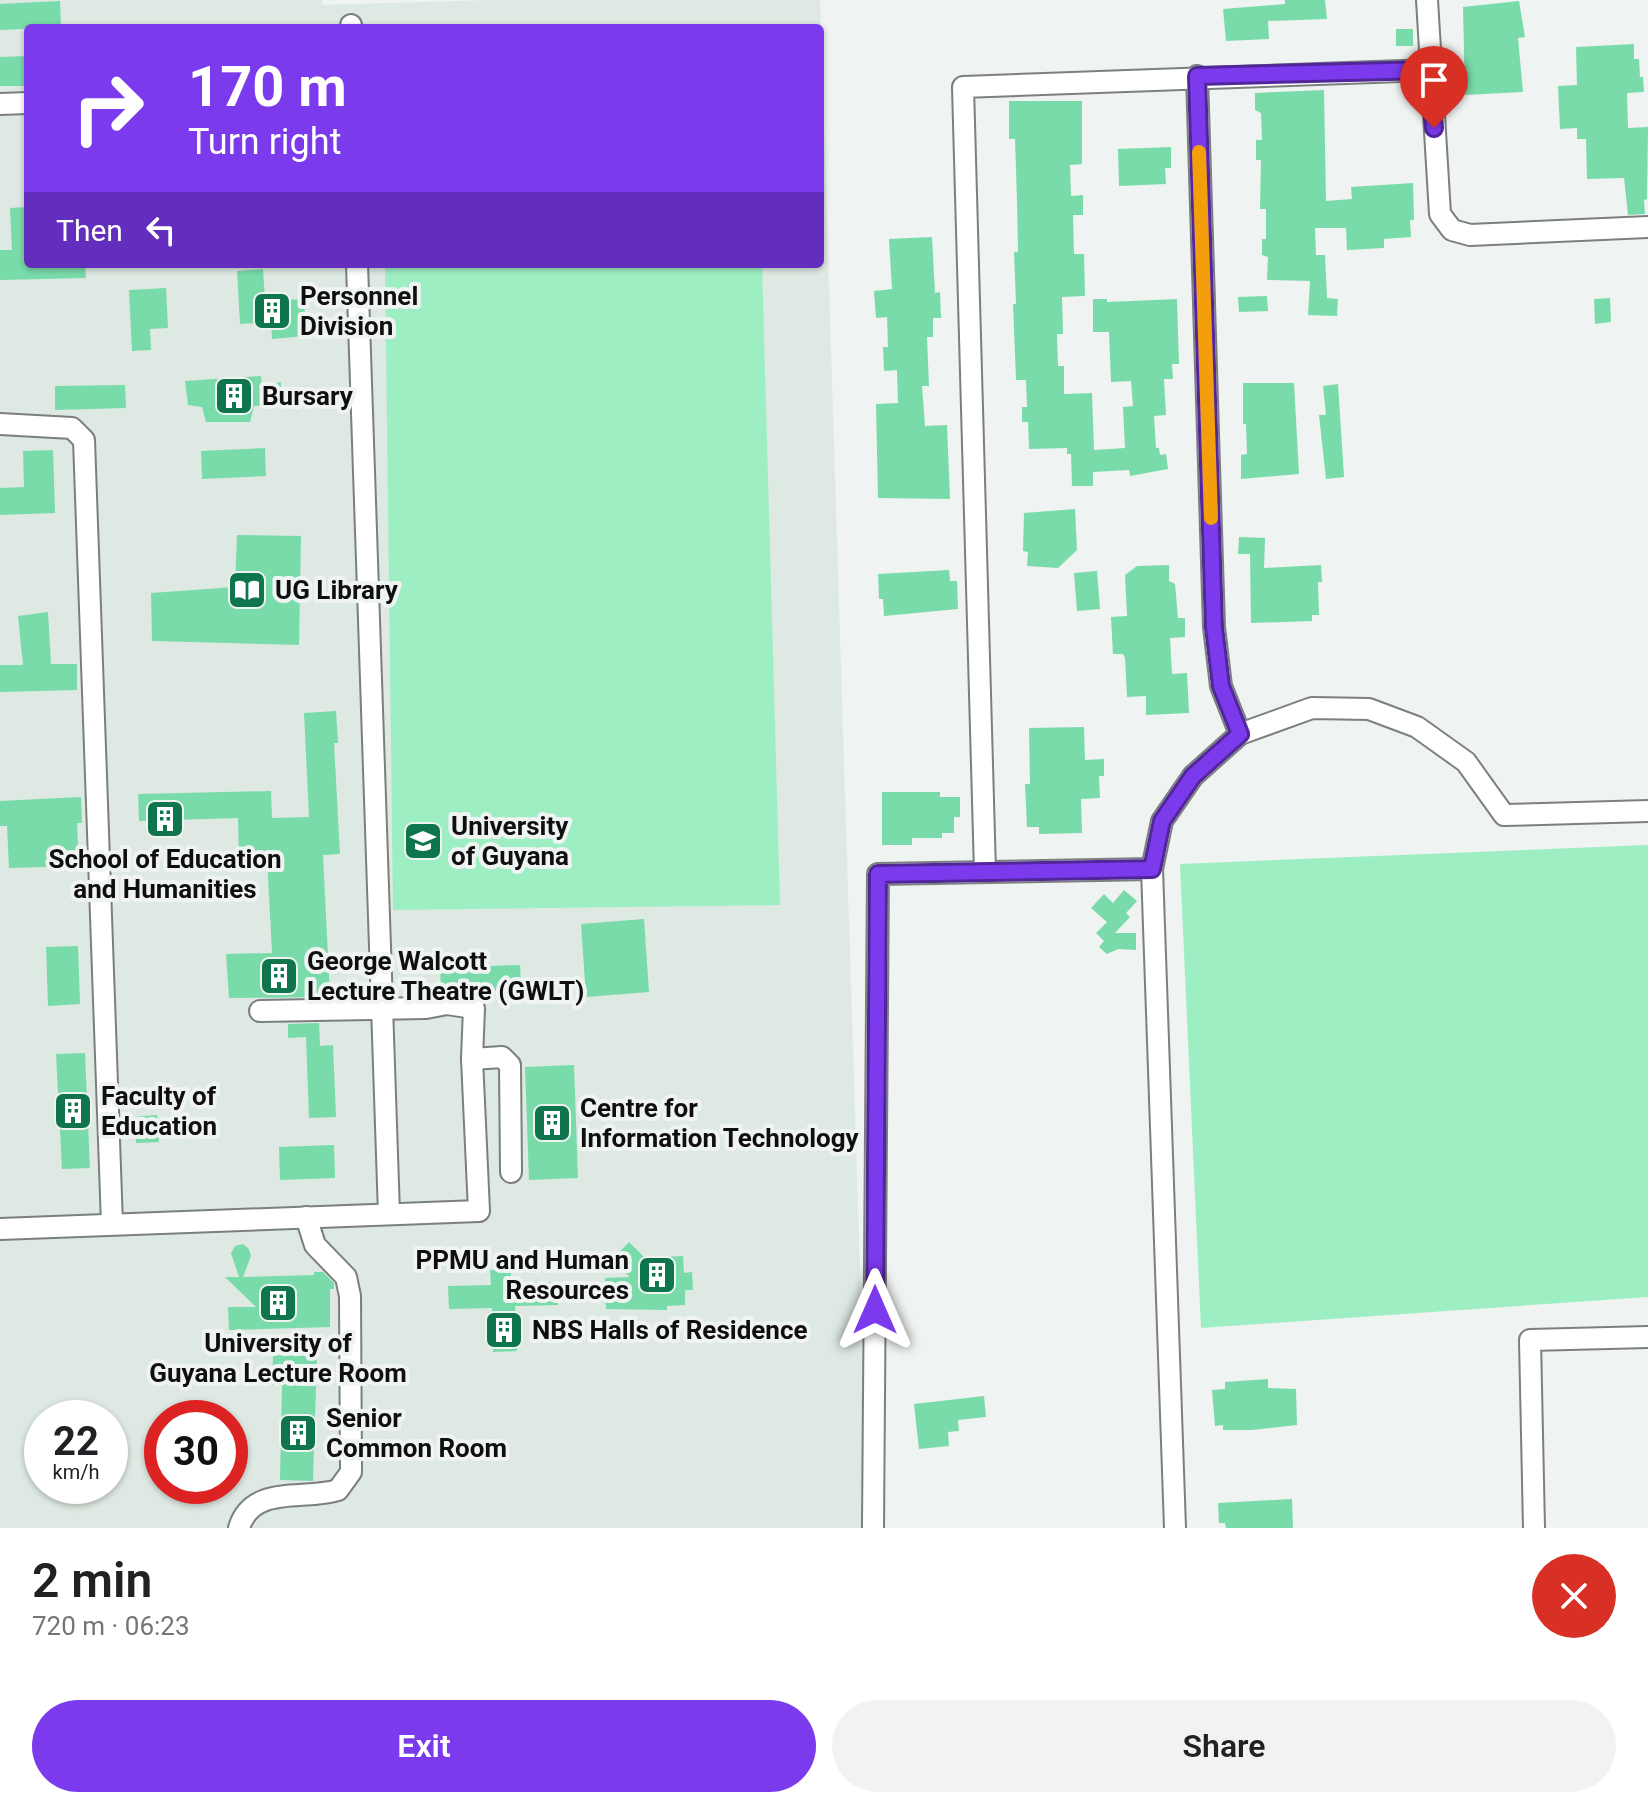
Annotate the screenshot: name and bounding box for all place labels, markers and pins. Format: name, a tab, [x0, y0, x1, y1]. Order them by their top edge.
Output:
pin	[1400, 46, 1468, 128]
place label: Personnel Division	[300, 281, 418, 341]
building icon: Personnel Division	[251, 290, 293, 332]
building icon: Bursary	[213, 375, 255, 417]
place label: Bursary	[262, 381, 354, 411]
library icon: UG Library	[226, 569, 268, 611]
place label: UG Library	[275, 575, 399, 605]
building icon: School of Education and Humanities	[144, 798, 186, 840]
place label: University of Guyana	[451, 811, 569, 871]
school or university icon: University of Guyana	[402, 820, 444, 862]
place label: School of Education and Humanities	[48, 844, 282, 904]
place label: George Walcott Lecture Theatre (GWLT)	[307, 946, 584, 1006]
building icon: George Walcott Lecture Theatre (GWLT)	[258, 955, 300, 997]
place label: Faculty of Education	[101, 1081, 217, 1141]
building icon: Faculty of Education	[52, 1090, 94, 1132]
place label: Centre for Information Technology	[580, 1093, 860, 1153]
building icon: Centre for Information Technology	[531, 1102, 573, 1144]
place label: PPMU and Human Resources	[416, 1245, 629, 1305]
building icon: PPMU and Human Resources	[636, 1254, 678, 1296]
building icon: University of Guyana Lecture Room	[257, 1282, 299, 1324]
building icon: NBS Halls of Residence	[483, 1309, 525, 1351]
place label: NBS Halls of Residence	[532, 1315, 807, 1345]
place label: University of Guyana Lecture Room	[149, 1328, 407, 1388]
place label: Senior Common Room	[326, 1403, 507, 1463]
building icon: Senior Common Room	[277, 1412, 319, 1454]

